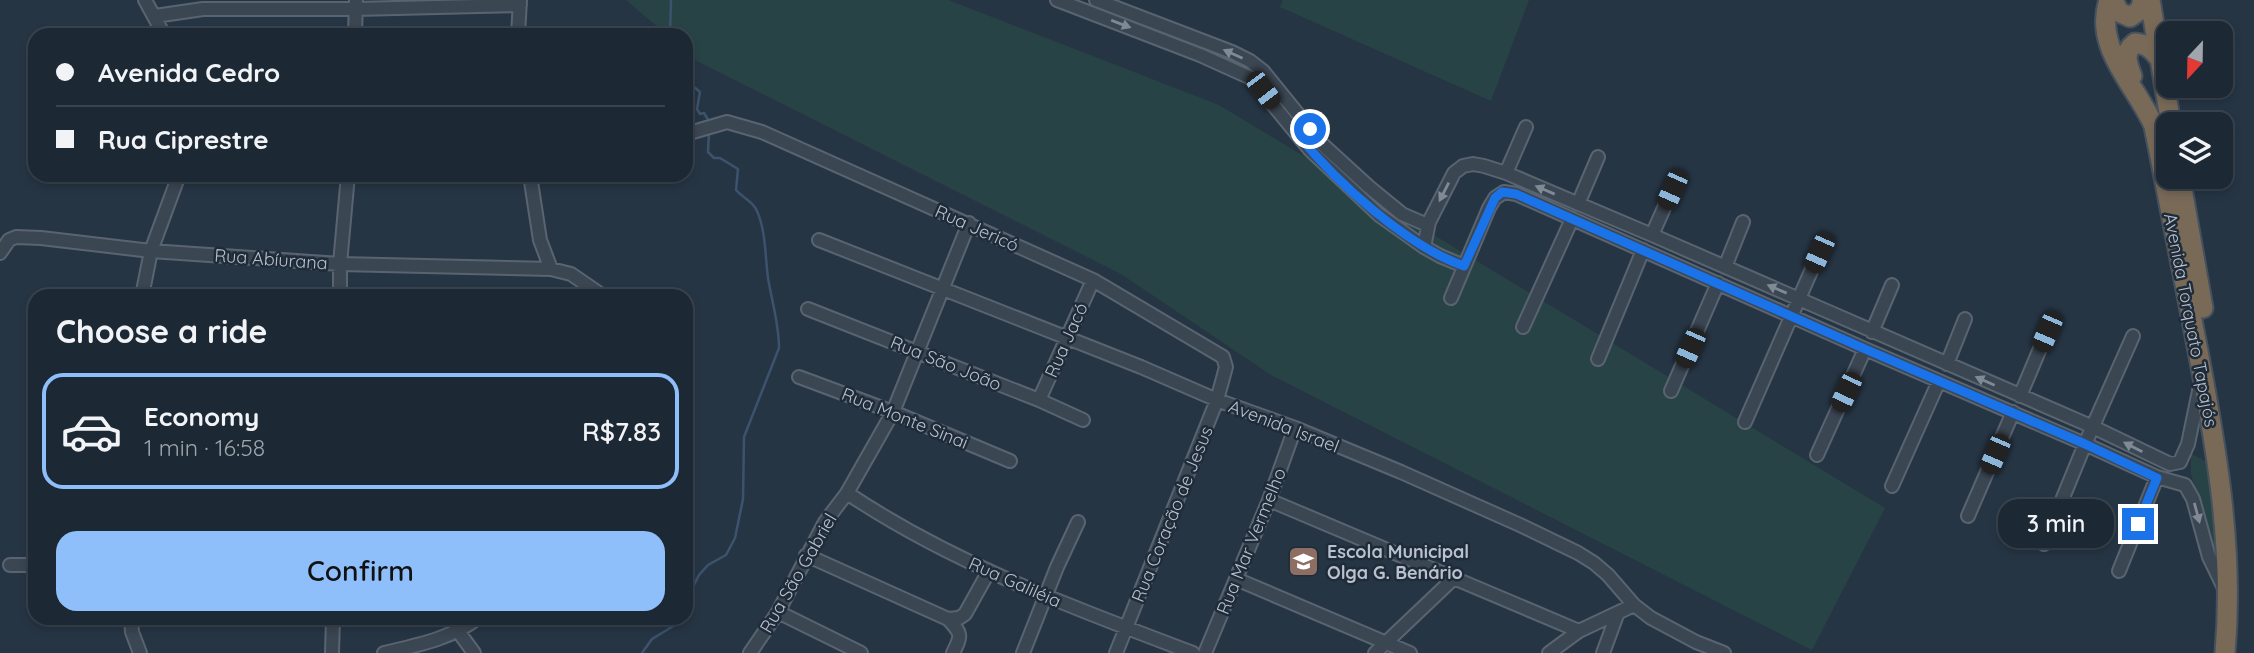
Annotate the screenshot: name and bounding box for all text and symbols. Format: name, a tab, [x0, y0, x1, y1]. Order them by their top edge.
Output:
one-way arrow	[1110, 19, 1131, 30]
north arrow	[2156, 21, 2233, 98]
map controls	[2156, 21, 2233, 189]
one-way arrow	[1223, 48, 1244, 59]
text: Avenida Cedro	[98, 56, 280, 89]
car	[1242, 67, 1285, 113]
button: layers	[2156, 112, 2233, 189]
route start	[1294, 113, 1326, 145]
text: Rua Ciprestre	[98, 123, 269, 156]
car	[1654, 167, 1691, 213]
one-way arrow	[1438, 182, 1449, 202]
one-way arrow	[1535, 184, 1556, 195]
street label: Rua Jericó	[931, 199, 1023, 257]
street label: Avenida Torquato Tapajós	[2159, 211, 2223, 429]
car	[1801, 230, 1838, 276]
street label: Rua Abíurana	[214, 244, 328, 274]
one-way arrow	[1766, 284, 1787, 295]
street label: Rua Jacó	[1039, 299, 1093, 381]
car	[2030, 309, 2065, 355]
text: Choose a ride	[56, 311, 268, 351]
car	[1672, 325, 1709, 371]
street label: Rua São João	[887, 330, 1005, 396]
car	[1828, 369, 1865, 415]
one-way arrow	[1975, 375, 1995, 387]
street label: Rua Monte Sinai	[838, 382, 972, 454]
street label: Avenida Israel	[1225, 394, 1343, 458]
icon: car	[60, 400, 123, 463]
text: Economy	[144, 400, 259, 433]
text: R$7.83	[582, 415, 661, 448]
street label: Rua Coração de Jesus	[1126, 423, 1218, 605]
car	[1978, 431, 2013, 477]
text: 1 min · 16:58	[144, 433, 265, 462]
one-way arrow	[2123, 441, 2143, 452]
street label: Rua Mar Vermelho	[1211, 464, 1291, 618]
callout: 3 min	[1998, 500, 2114, 548]
one-way arrow	[2192, 502, 2203, 524]
route end	[2122, 508, 2154, 540]
street label: Rua São Gabriel	[754, 509, 842, 637]
text: 3 min	[2027, 509, 2085, 538]
button: Confirm	[56, 531, 665, 611]
place label: Escola Municipal Olga G. Benário	[1327, 540, 1469, 584]
school or university icon: Escola Municipal Olga G. Benário	[1287, 544, 1321, 578]
street label: Rua Galiléia	[965, 551, 1065, 613]

